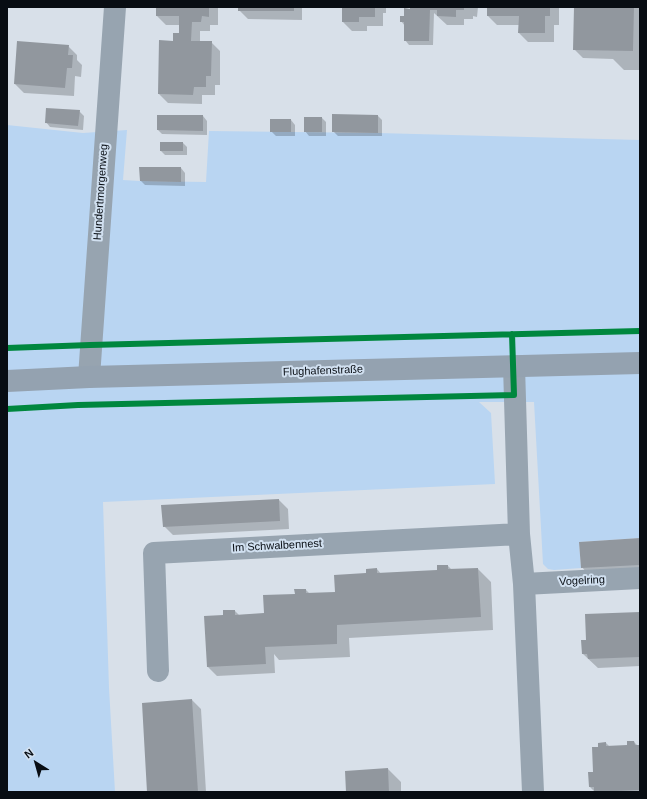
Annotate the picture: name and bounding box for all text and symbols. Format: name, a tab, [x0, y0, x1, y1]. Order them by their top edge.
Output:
street label: Hundertmorgenweg	[91, 143, 111, 241]
street label: Flughafenstraße	[283, 363, 363, 379]
street label: Im Schwalbennest	[232, 537, 322, 555]
street label: Vogelring	[559, 573, 605, 589]
north arrow	[16, 743, 56, 783]
text: N	[22, 746, 36, 761]

